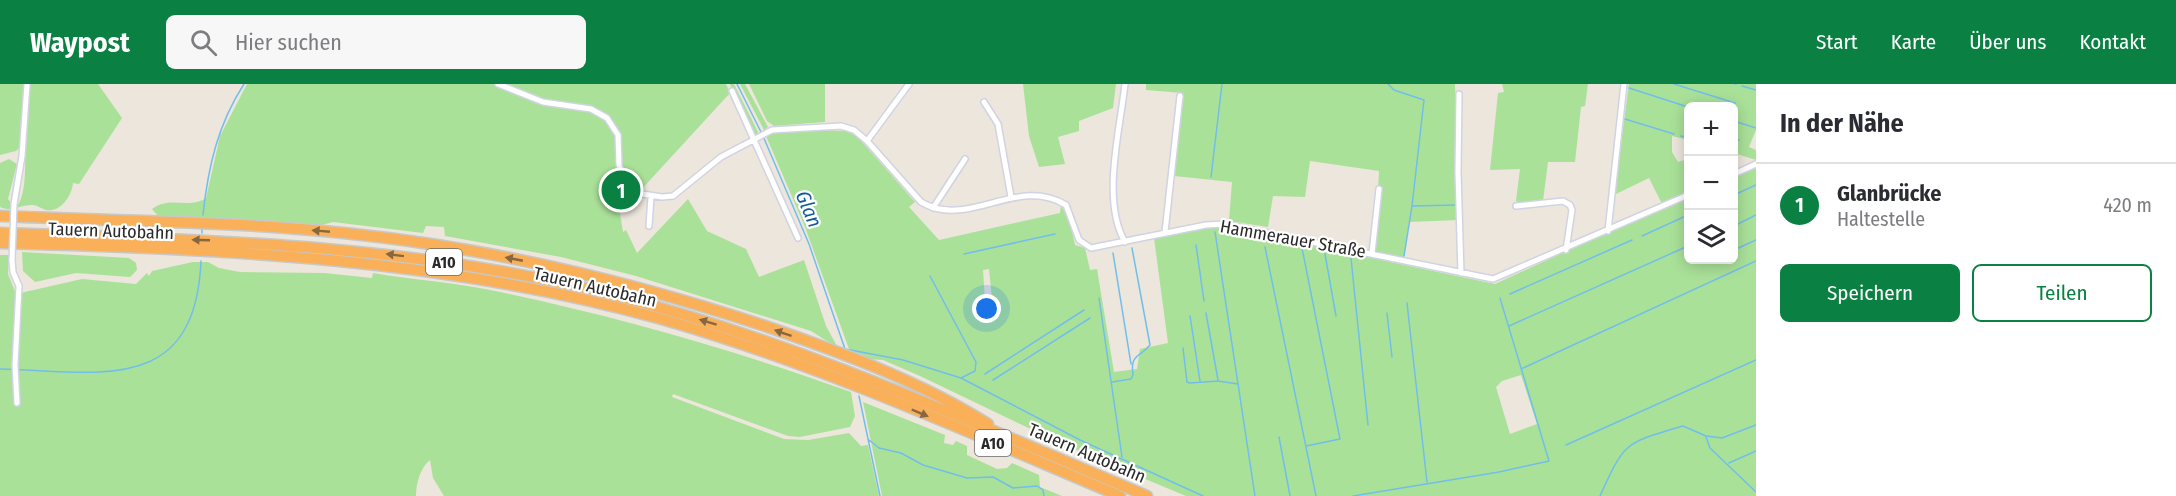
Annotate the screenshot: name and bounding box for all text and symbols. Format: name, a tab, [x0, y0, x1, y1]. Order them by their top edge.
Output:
search box	[166, 15, 586, 69]
text: Waypost	[30, 26, 130, 59]
icon: search	[187, 26, 220, 59]
text: Hier suchen	[235, 29, 342, 56]
text: Start	[1816, 29, 1858, 55]
text: Karte	[1891, 29, 1936, 55]
text: Über uns	[1969, 29, 2046, 55]
text: Kontakt	[2079, 29, 2146, 55]
map controls	[1684, 102, 1738, 264]
button: +	[1684, 102, 1738, 156]
text: In der Nähe	[1780, 108, 1904, 139]
button: −	[1684, 156, 1738, 210]
pin: 1	[602, 168, 640, 212]
text: Glanbrücke	[1837, 180, 1941, 207]
water label: Glan	[791, 187, 827, 231]
text: 1	[1795, 193, 1804, 217]
text: 420 m	[2103, 193, 2152, 217]
text: Haltestelle	[1837, 207, 1925, 231]
button: layers	[1684, 210, 1738, 264]
street label: Hammerauer Straße	[1218, 215, 1368, 263]
street label: Tauern Autobahn	[48, 218, 174, 244]
one-way arrow	[312, 226, 331, 236]
one-way arrow	[191, 236, 210, 245]
road number: A10	[426, 249, 462, 275]
one-way arrow	[385, 250, 404, 260]
one-way arrow	[505, 254, 524, 263]
street label: Tauern Autobahn	[531, 262, 659, 312]
button: Speichern	[1780, 264, 1960, 322]
button: Teilen	[1972, 264, 2152, 322]
your location	[972, 294, 1001, 323]
one-way arrow	[699, 317, 717, 326]
one-way arrow	[774, 327, 792, 337]
one-way arrow	[912, 408, 930, 418]
street label: Tauern Autobahn	[1025, 418, 1149, 488]
road number: A10	[975, 430, 1011, 456]

